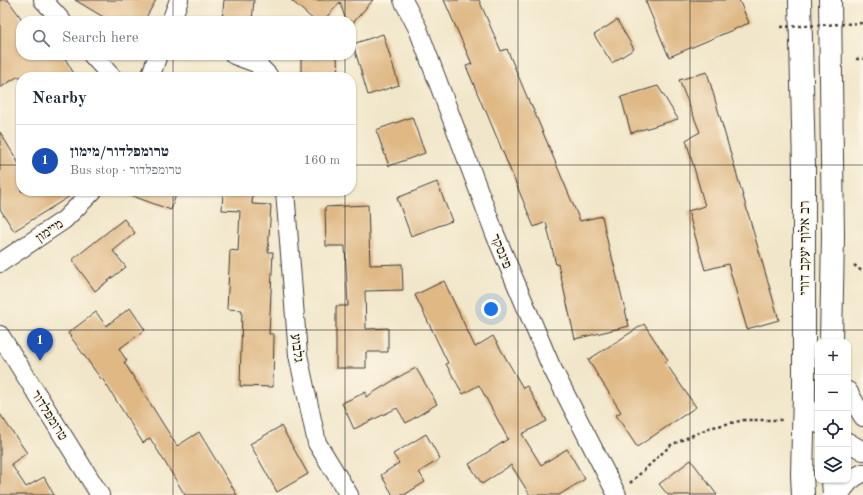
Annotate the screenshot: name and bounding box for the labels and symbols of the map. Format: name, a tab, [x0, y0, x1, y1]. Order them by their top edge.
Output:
street label: רב אלוף יעקב דורי	[797, 201, 812, 295]
street label: מיימון	[33, 217, 66, 245]
street label: פינסקר	[488, 232, 514, 271]
your location	[481, 299, 501, 319]
pin: 1	[27, 328, 53, 361]
street label: גלבוע	[288, 333, 307, 364]
street label: טרומפלדור	[28, 387, 71, 443]

